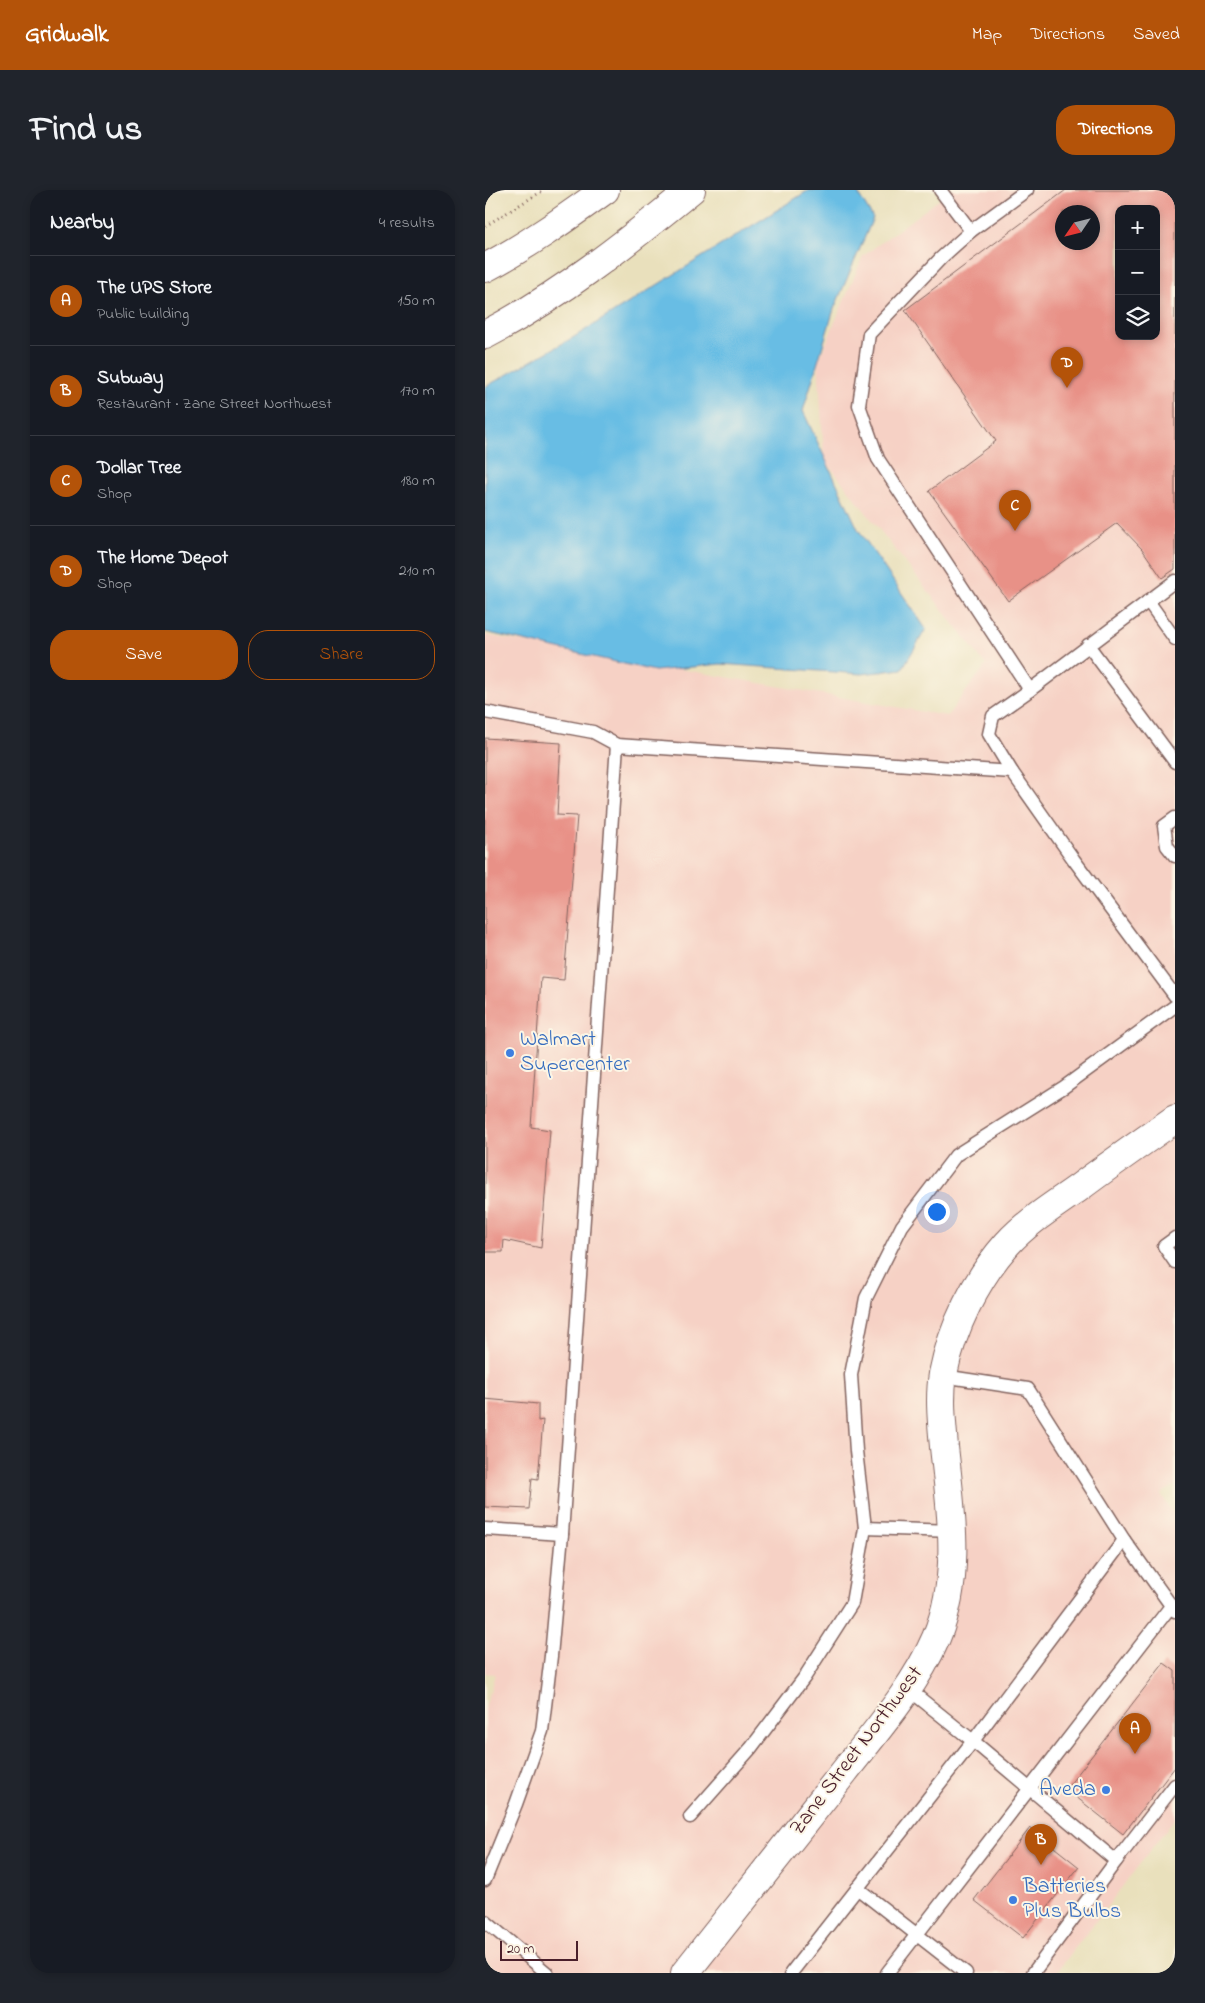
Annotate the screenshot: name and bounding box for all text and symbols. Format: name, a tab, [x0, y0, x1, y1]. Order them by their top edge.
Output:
text: Gridwalk	[25, 18, 109, 53]
text: Map	[972, 22, 1002, 48]
text: Directions	[1030, 22, 1105, 48]
text: Saved	[1133, 22, 1180, 48]
text: Find us	[30, 105, 142, 156]
button: Directions	[1056, 105, 1175, 155]
north arrow	[1055, 205, 1100, 250]
map controls	[1115, 205, 1160, 340]
button: +	[1115, 205, 1160, 250]
text: Nearby	[50, 208, 114, 238]
text: 4 results	[379, 211, 435, 235]
button: −	[1115, 250, 1160, 295]
text: The UPS Store	[97, 275, 212, 302]
text: A	[61, 289, 71, 313]
text: 150 m	[397, 289, 435, 313]
button: layers	[1115, 295, 1160, 340]
text: Public building	[97, 302, 189, 326]
pin: D	[1051, 347, 1083, 388]
text: Subway	[97, 365, 163, 392]
text: B	[61, 379, 71, 403]
text: 170 m	[400, 379, 435, 403]
text: Restaurant · Zane Street Northwest	[97, 392, 332, 416]
text: Dollar Tree	[97, 455, 181, 482]
text: C	[62, 469, 70, 493]
text: 180 m	[401, 469, 435, 493]
text: Shop	[97, 482, 132, 506]
pin: C	[999, 490, 1031, 531]
text: The Home Depot	[97, 545, 228, 572]
text: D	[60, 559, 72, 583]
text: 210 m	[399, 559, 435, 583]
text: Shop	[97, 572, 132, 596]
button: Save	[50, 630, 238, 680]
button: Share	[248, 630, 435, 680]
place label: Walmart Supercenter	[520, 1024, 630, 1081]
marker: Walmart Supercenter	[504, 1047, 516, 1059]
your location	[924, 1199, 950, 1225]
street label: Zane Street Northwest	[782, 1659, 932, 1843]
pin: A	[1119, 1713, 1151, 1754]
place label: Aveda	[1039, 1774, 1096, 1806]
marker: Aveda	[1100, 1784, 1112, 1796]
pin: B	[1025, 1824, 1057, 1865]
place label: Batteries Plus Bulbs	[1022, 1871, 1121, 1928]
marker: Batteries Plus Bulbs	[1007, 1894, 1019, 1906]
scale bar	[500, 1938, 577, 1961]
text: 20 m	[507, 1939, 534, 1960]

